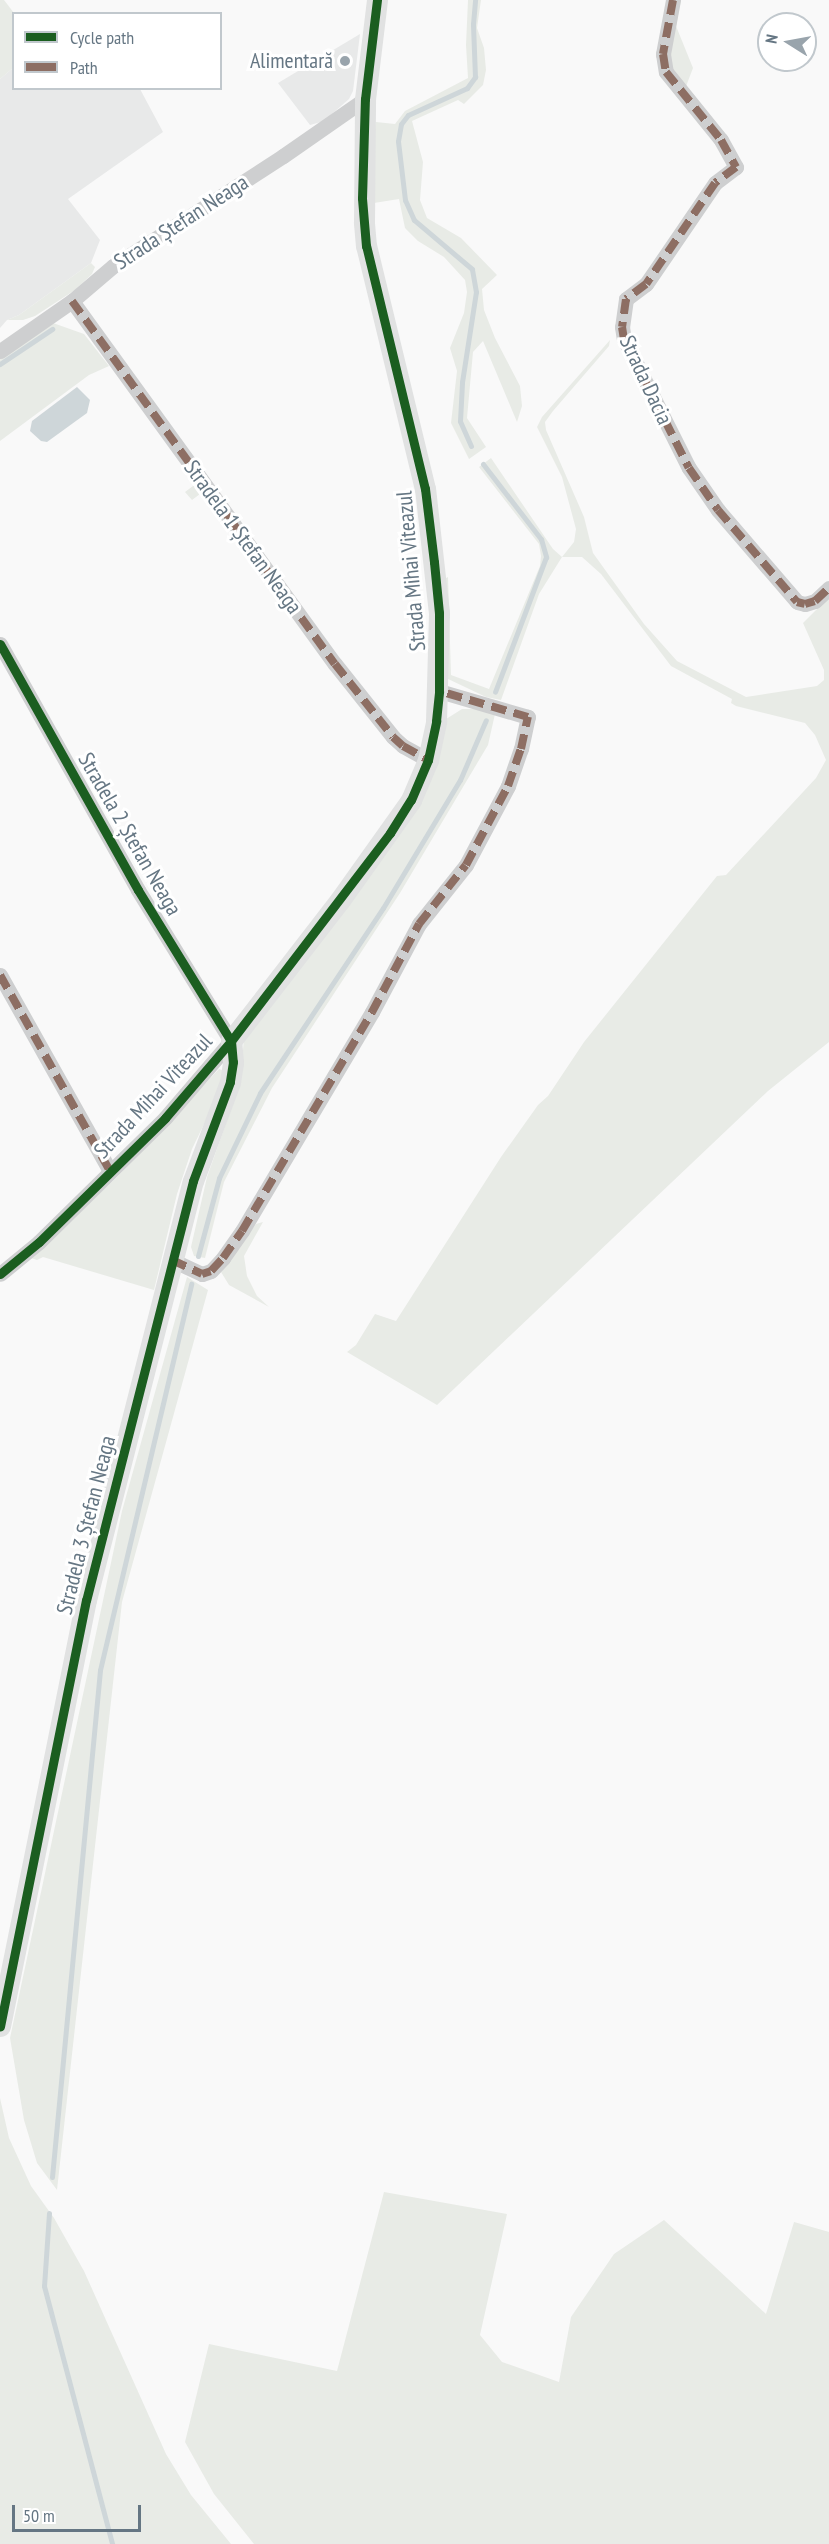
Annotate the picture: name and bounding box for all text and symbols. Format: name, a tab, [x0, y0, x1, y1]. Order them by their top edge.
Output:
legend	[12, 12, 222, 90]
north arrow	[757, 12, 817, 72]
text: Cycle path	[70, 26, 134, 49]
text: N	[761, 33, 782, 45]
place label: Alimentară	[250, 48, 333, 74]
marker: Alimentară	[338, 54, 352, 68]
text: Path	[70, 56, 98, 79]
street label: Strada Ștefan Neaga	[109, 169, 253, 275]
street label: Strada Dacia	[614, 331, 678, 429]
street label: Stradela 1 Ștefan Neaga	[178, 455, 308, 619]
street label: Strada Mihai Viteazul	[391, 490, 431, 652]
street label: Stradela 2 Ștefan Neaga	[73, 748, 187, 920]
street label: Strada Mihai Viteazul	[88, 1028, 218, 1164]
street label: Stradela 3 Ștefan Neaga	[51, 1433, 121, 1617]
scale bar	[15, 2493, 144, 2531]
text: 50 m	[23, 2504, 55, 2527]

